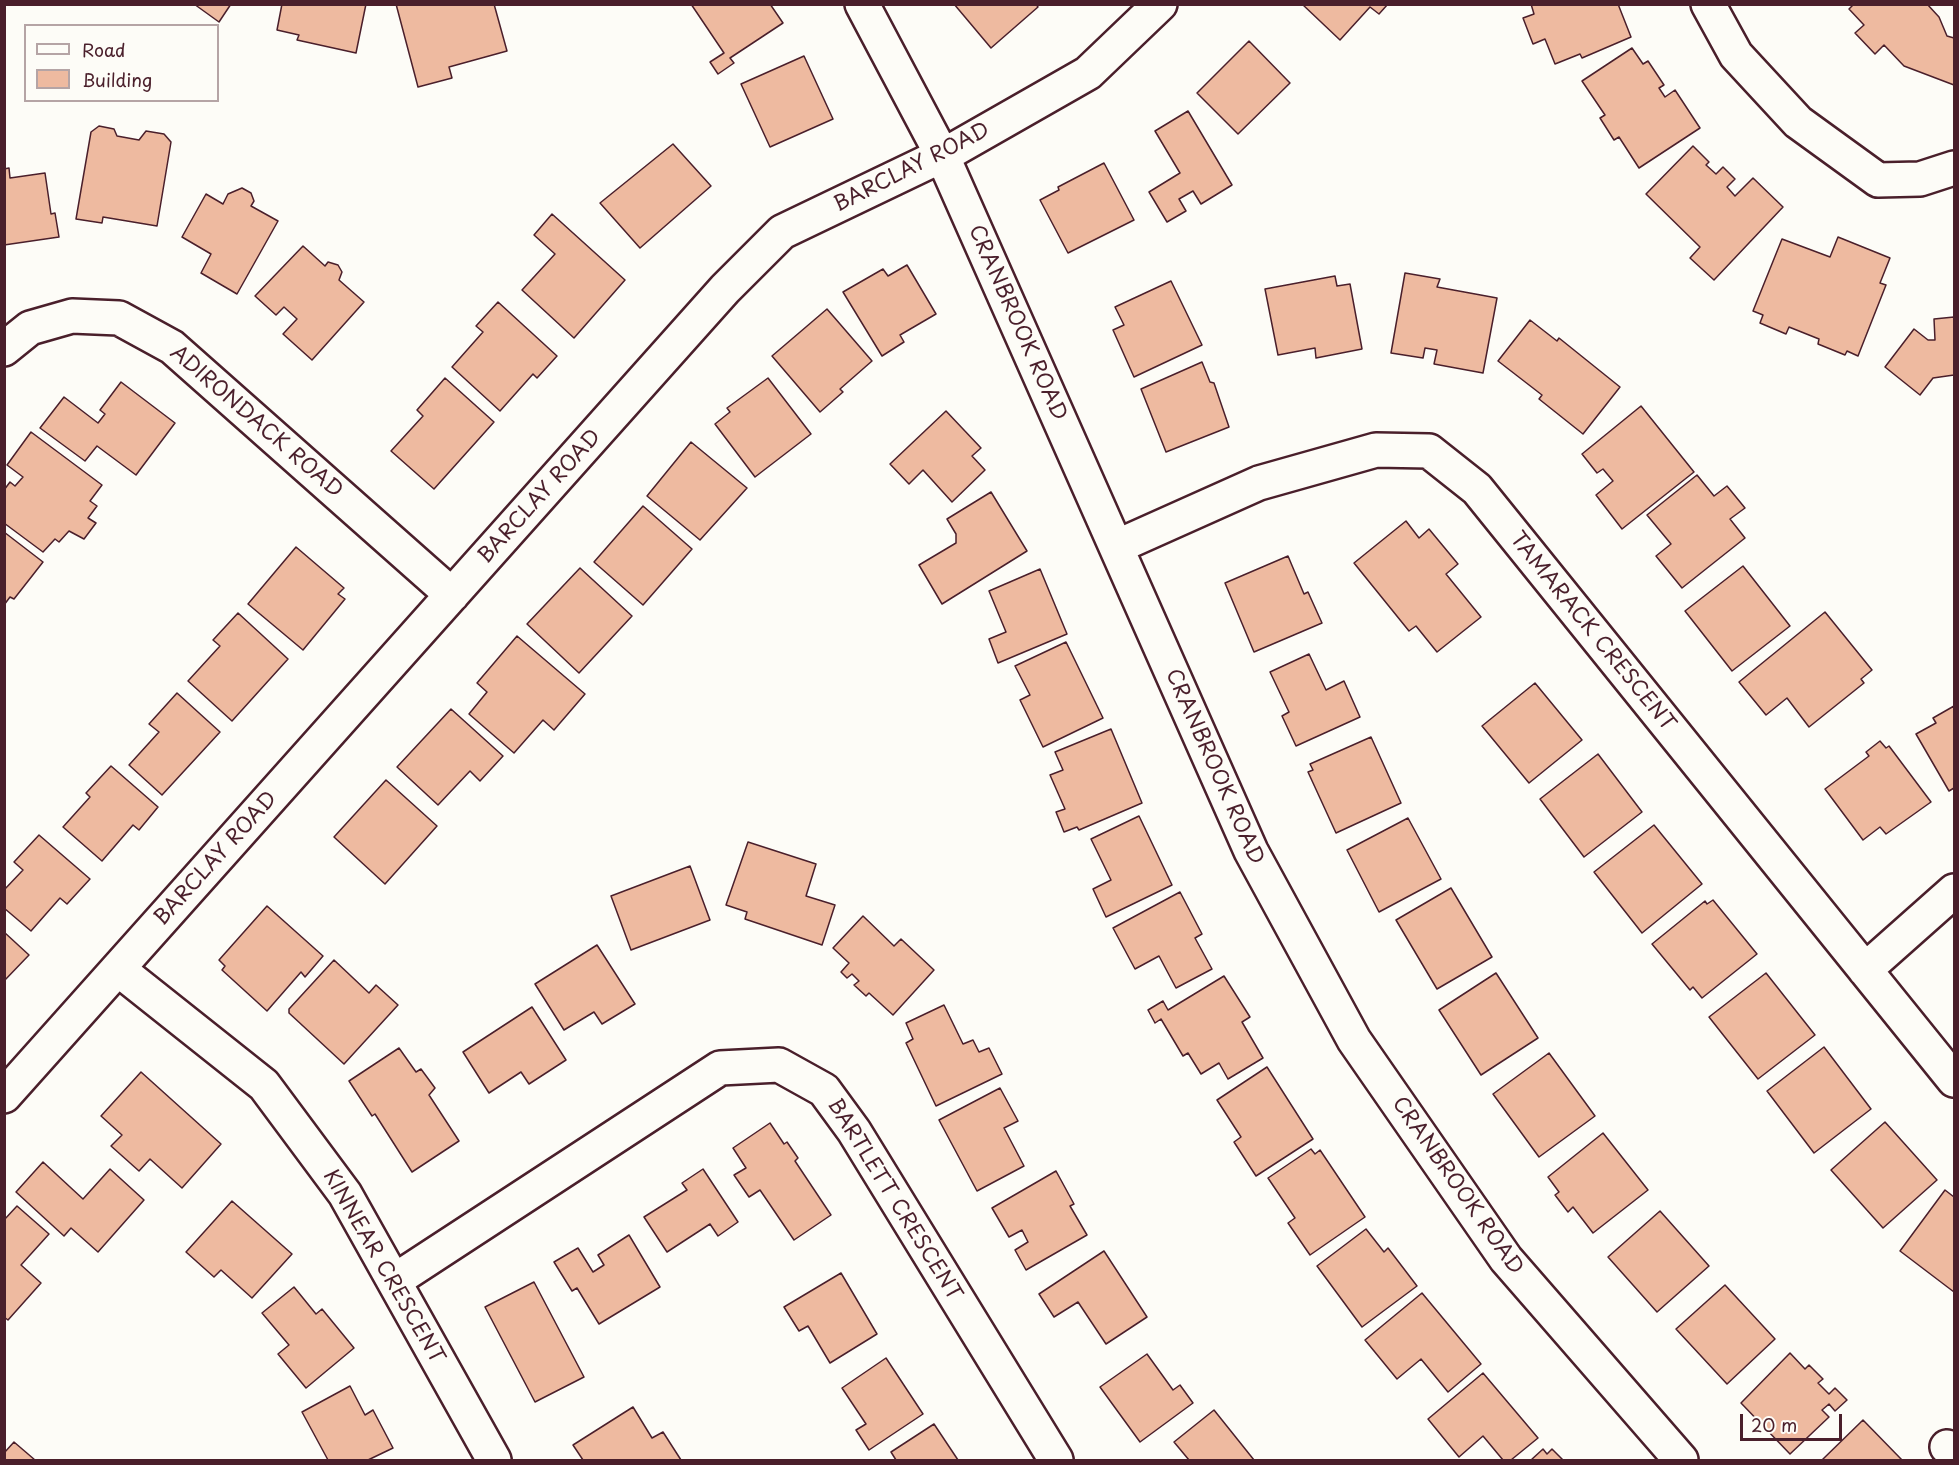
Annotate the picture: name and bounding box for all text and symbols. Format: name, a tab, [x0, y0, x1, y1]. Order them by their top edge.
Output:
legend	[24, 24, 219, 102]
text: Road	[82, 36, 126, 63]
text: Building	[82, 66, 152, 93]
street label: BARCLAY ROAD	[830, 118, 994, 218]
street label: CRANBROOK ROAD	[963, 221, 1071, 425]
street label: ADIRONDACK ROAD	[165, 340, 347, 504]
street label: BARCLAY ROAD	[473, 425, 607, 569]
street label: TAMARACK CRESCENT	[1504, 527, 1680, 737]
street label: CRANBROOK ROAD	[1160, 665, 1268, 869]
street label: BARCLAY ROAD	[149, 787, 283, 931]
street label: CRANBROOK ROAD	[1386, 1092, 1528, 1280]
street label: BARTLETT CRESCENT	[821, 1094, 967, 1306]
street label: KINNEAR CRESCENT	[317, 1165, 449, 1369]
scale bar	[1743, 1402, 1845, 1440]
text: 20 m	[1751, 1411, 1797, 1438]

